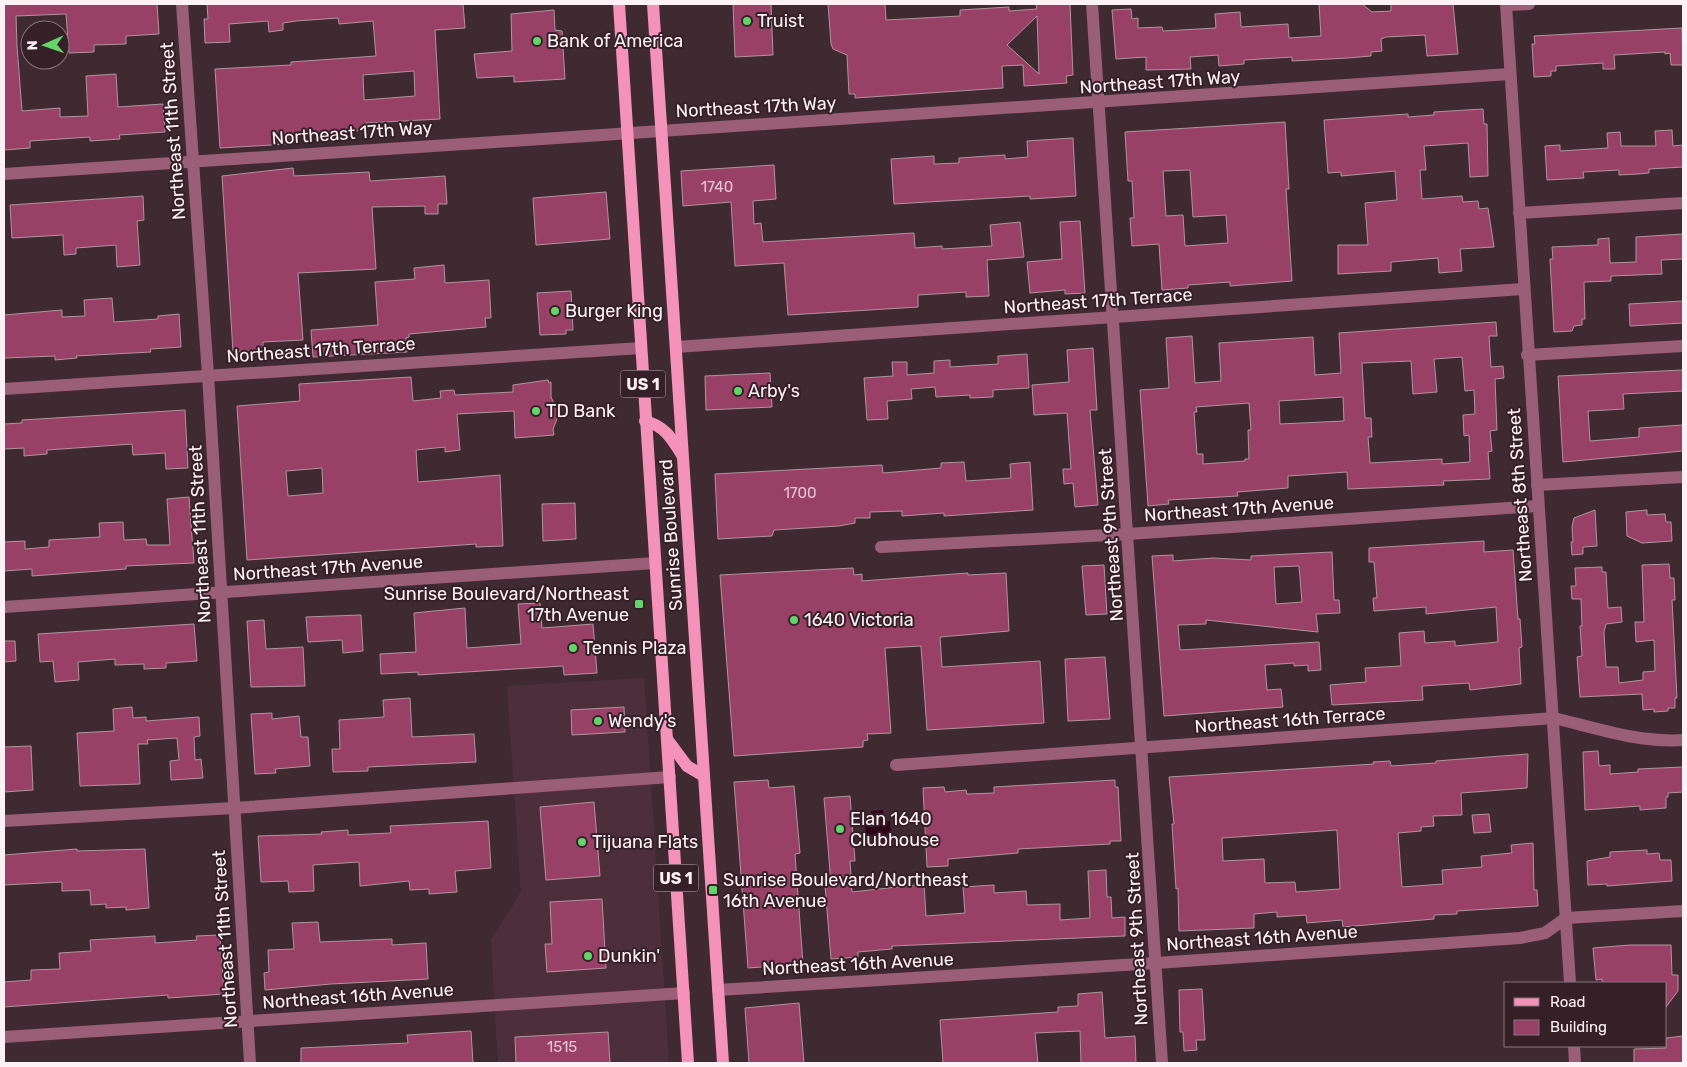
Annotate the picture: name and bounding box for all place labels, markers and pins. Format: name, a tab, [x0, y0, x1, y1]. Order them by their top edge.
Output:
place label: Truist	[757, 10, 804, 32]
marker: Truist	[741, 15, 753, 27]
place label: Bank of America	[547, 30, 683, 52]
marker: Bank of America	[531, 35, 543, 47]
place label: Burger King	[565, 300, 663, 322]
marker: Burger King	[549, 305, 561, 317]
place label: Arby's	[748, 380, 800, 402]
marker: Arby's	[732, 385, 744, 397]
place label: TD Bank	[546, 400, 616, 422]
marker: TD Bank	[530, 405, 542, 417]
place label: Sunrise Boulevard/Northeast 17th Avenue	[384, 583, 629, 626]
marker: Sunrise Boulevard/Northeast 17th Avenue	[633, 598, 645, 610]
place label: 1640 Victoria	[804, 609, 914, 631]
marker: 1640 Victoria	[788, 614, 800, 626]
place label: Tennis Plaza	[583, 637, 687, 659]
marker: Tennis Plaza	[567, 642, 579, 654]
place label: Wendy's	[608, 710, 676, 732]
marker: Wendy's	[592, 715, 604, 727]
place label: Elan 1640 Clubhouse	[850, 808, 939, 851]
marker: Elan 1640 Clubhouse	[834, 823, 846, 835]
place label: Tijuana Flats	[592, 831, 698, 853]
marker: Tijuana Flats	[576, 836, 588, 848]
place label: Sunrise Boulevard/Northeast 16th Avenue	[723, 869, 968, 912]
marker: Sunrise Boulevard/Northeast 16th Avenue	[707, 884, 719, 896]
place label: Dunkin'	[598, 945, 660, 967]
marker: Dunkin'	[582, 950, 594, 962]

